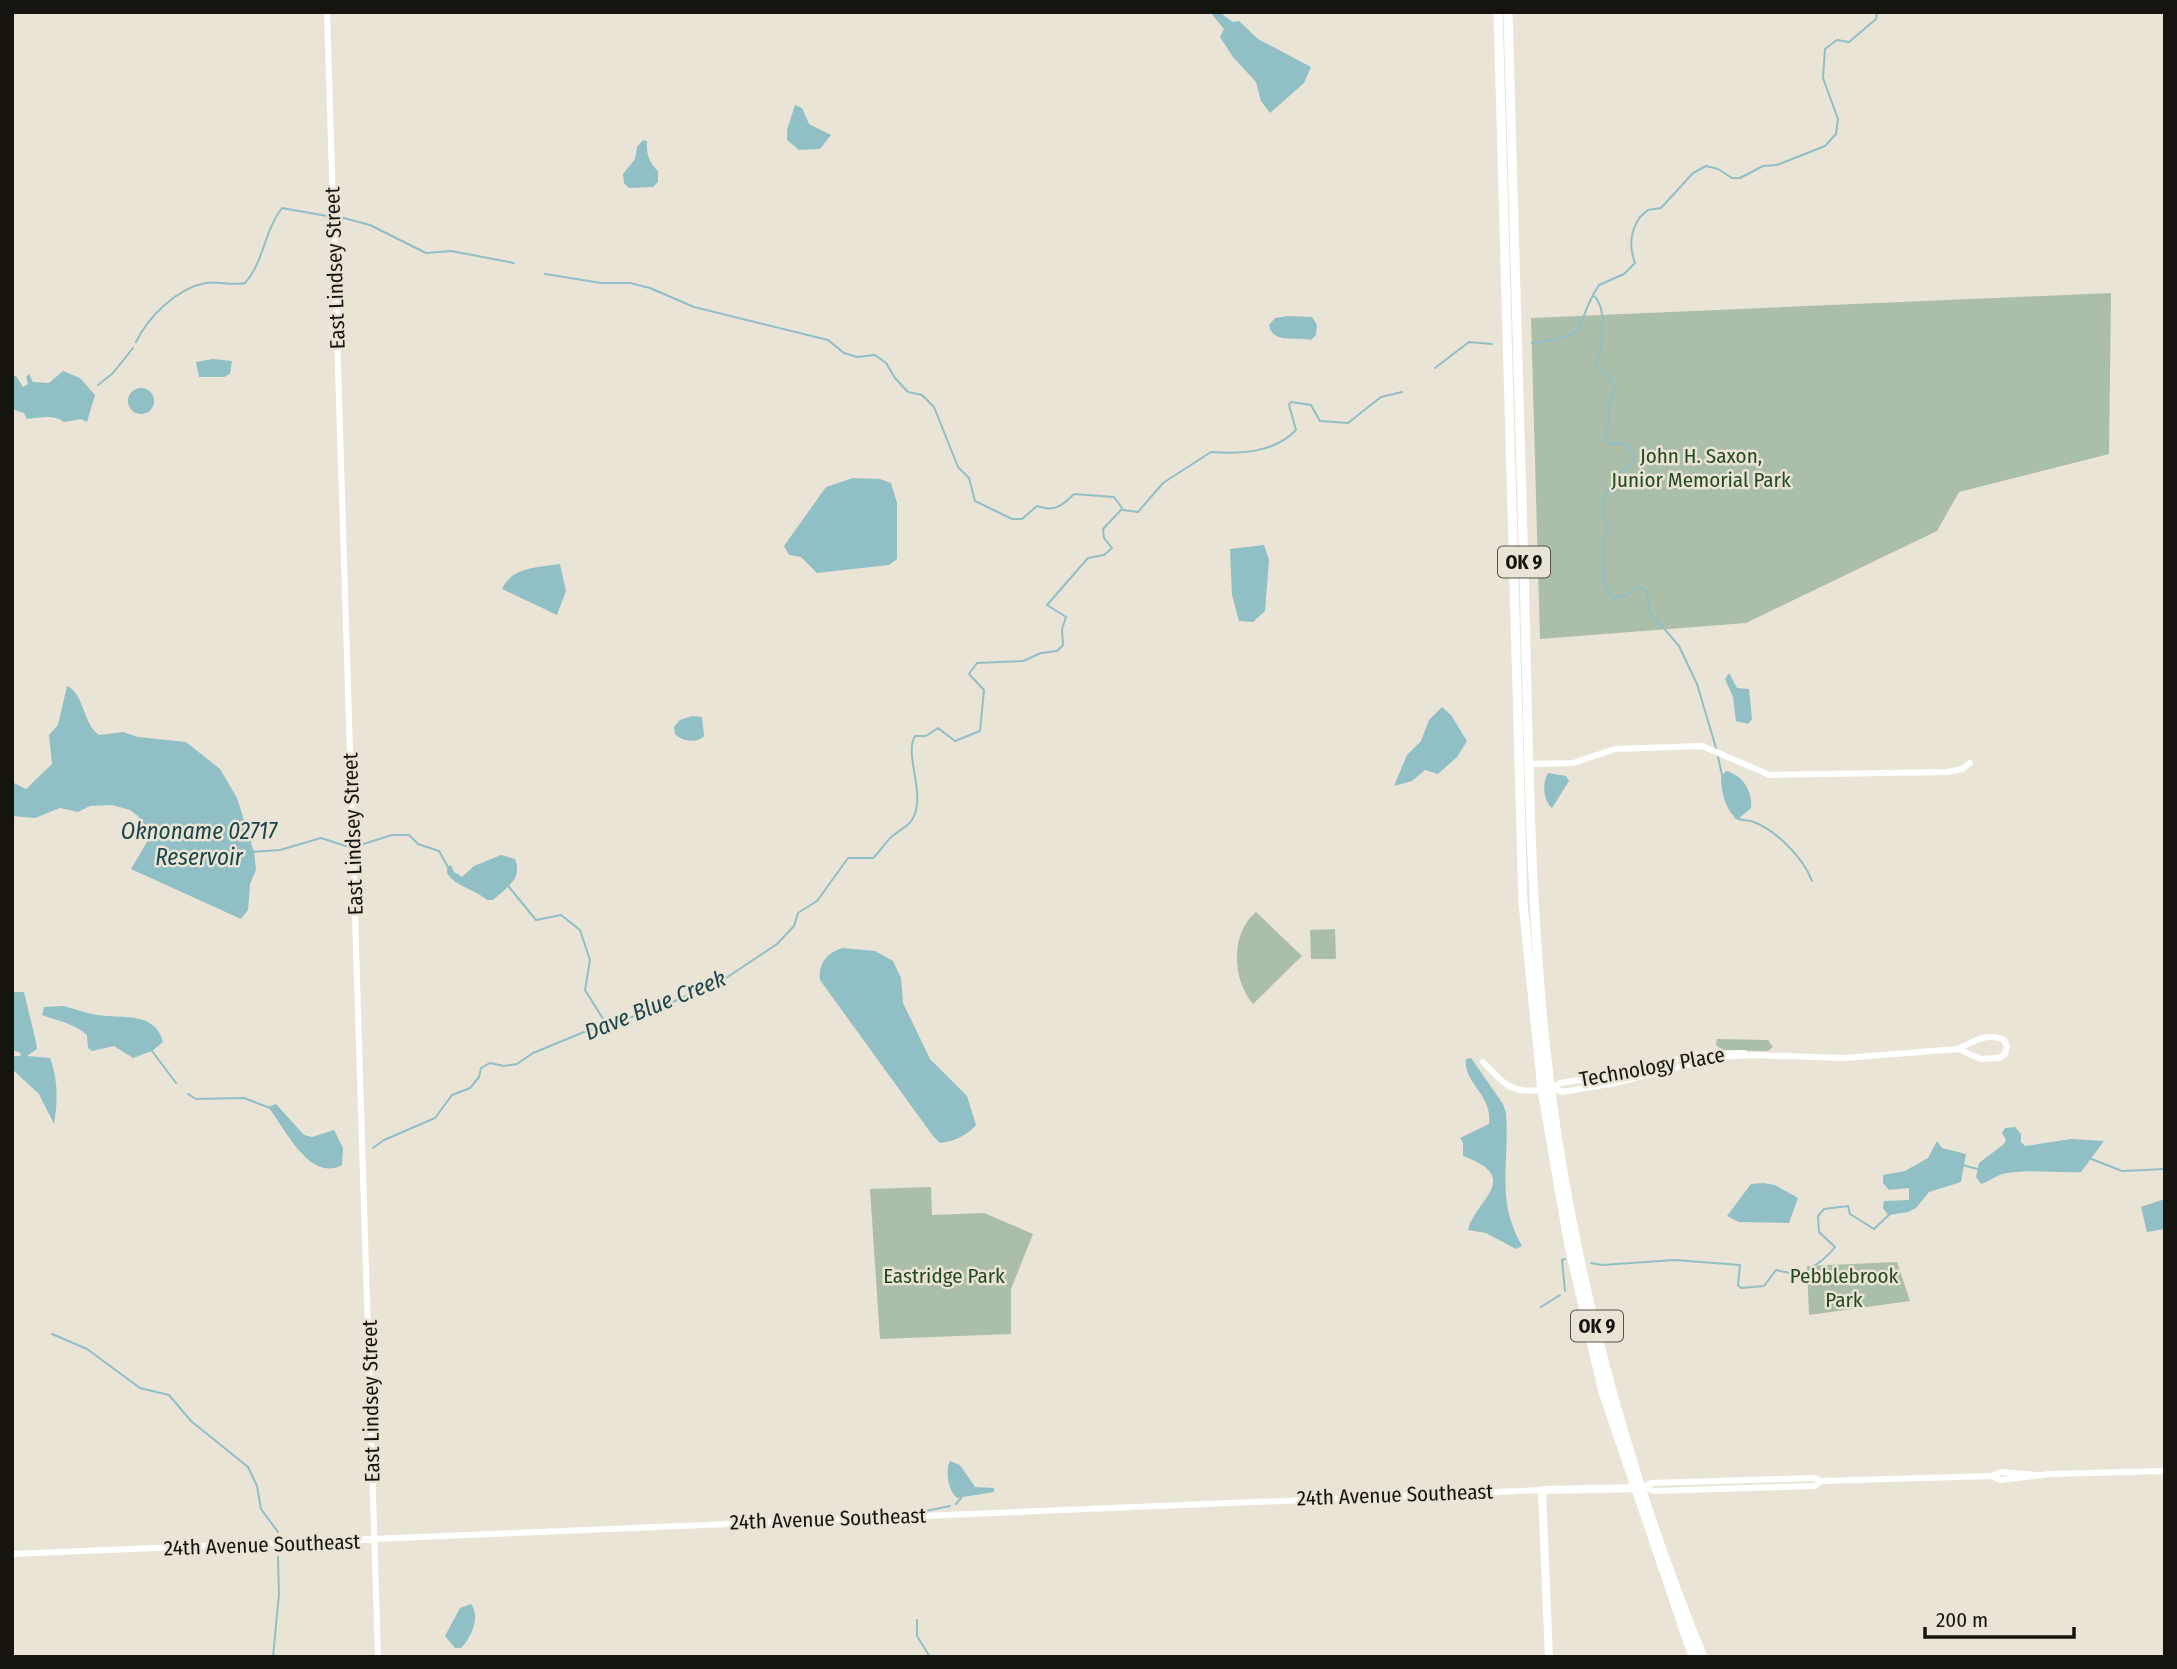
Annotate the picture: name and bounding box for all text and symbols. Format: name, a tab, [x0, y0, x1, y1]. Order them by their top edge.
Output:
street label: East Lindsey Street	[319, 186, 351, 350]
park label: John H. Saxon, Junior Memorial Park	[1611, 443, 1791, 493]
road number: OK 9	[1498, 547, 1550, 578]
street label: East Lindsey Street	[337, 752, 369, 916]
water label: Oknoname 02717 Reservoir	[121, 817, 278, 871]
water label: Dave Blue Creek	[580, 964, 730, 1046]
street label: Technology Place	[1577, 1041, 1727, 1093]
park label: Eastridge Park	[883, 1263, 1005, 1289]
park label: Pebblebrook Park	[1790, 1263, 1899, 1313]
road number: OK 9	[1571, 1310, 1623, 1342]
street label: East Lindsey Street	[357, 1319, 385, 1483]
street label: 24th Avenue Southeast	[1296, 1479, 1494, 1511]
street label: 24th Avenue Southeast	[729, 1503, 927, 1535]
street label: 24th Avenue Southeast	[163, 1529, 361, 1561]
scale bar	[1925, 1596, 2074, 1640]
text: 200 m	[1936, 1607, 1988, 1633]

